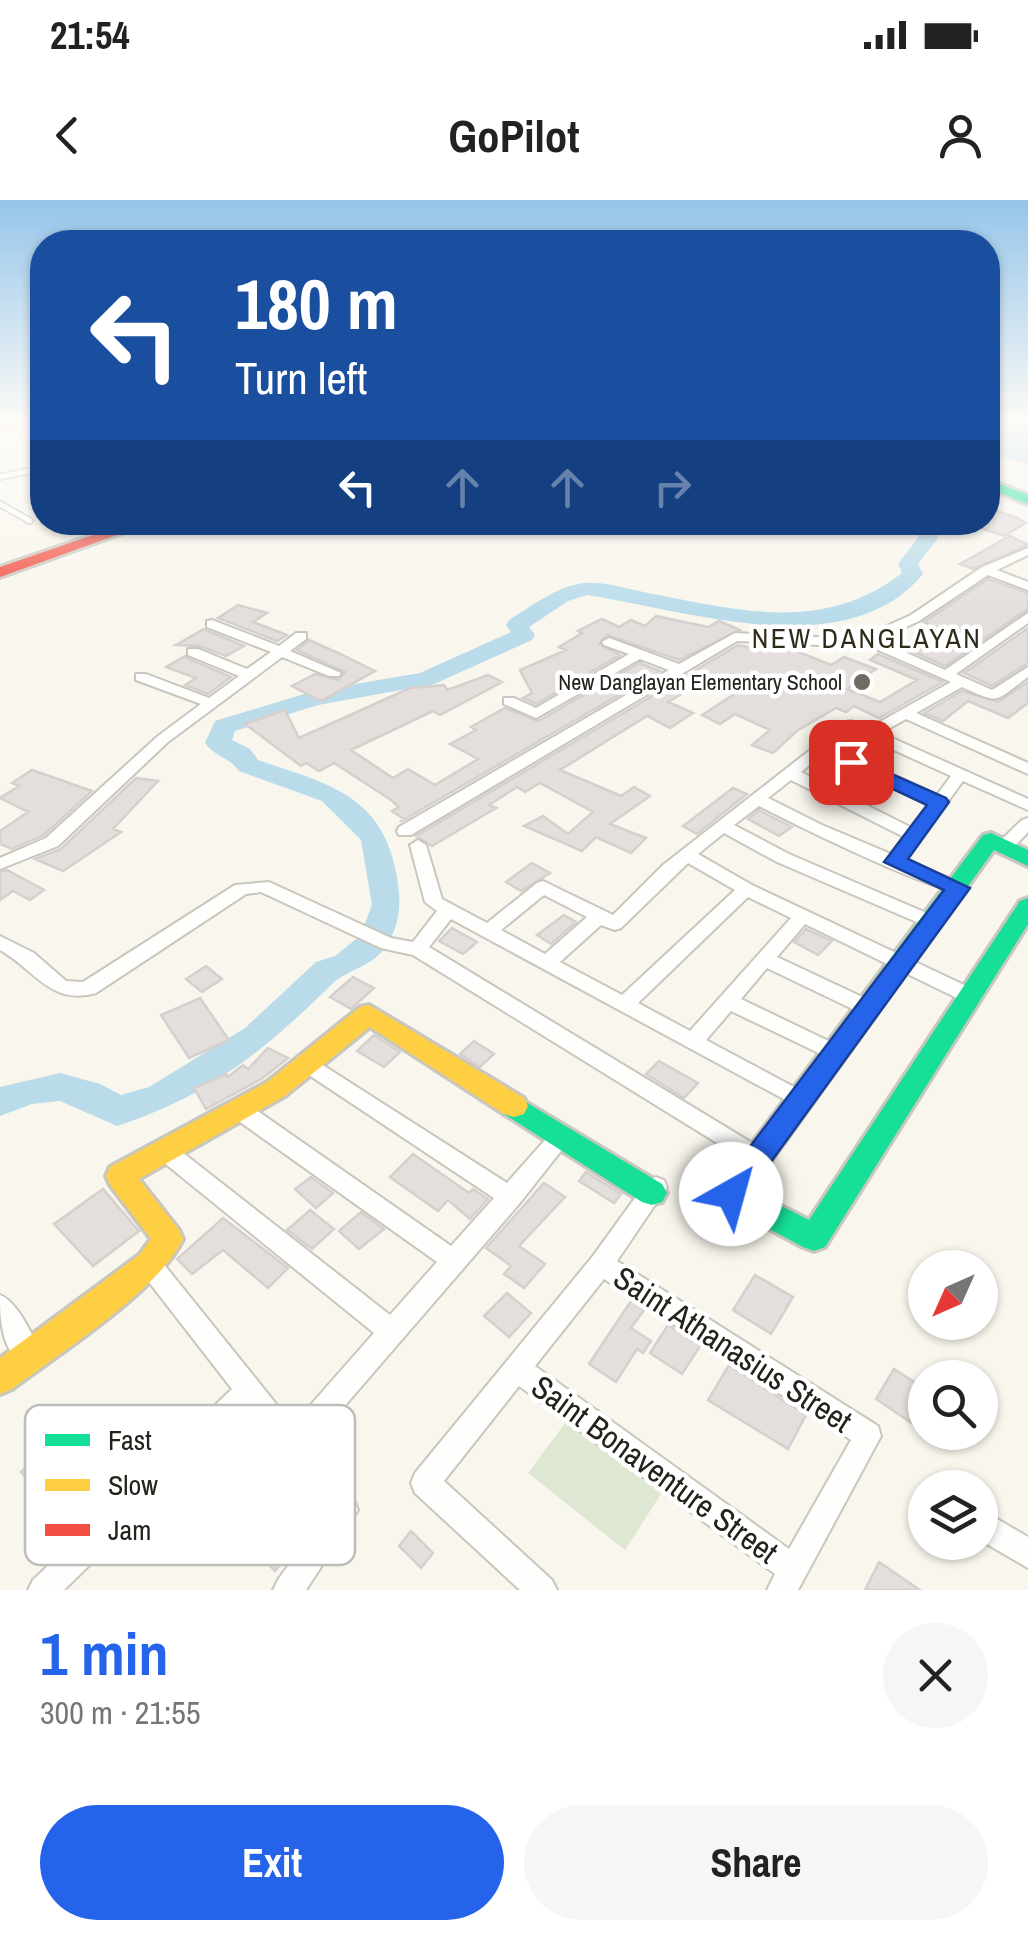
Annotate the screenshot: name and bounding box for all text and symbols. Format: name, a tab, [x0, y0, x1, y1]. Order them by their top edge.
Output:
text: 21:54	[50, 10, 130, 61]
text: GoPilot	[448, 105, 580, 166]
icon: back	[40, 108, 95, 163]
icon: person	[933, 108, 988, 163]
text: 180 m	[235, 257, 398, 351]
icon: left	[70, 270, 200, 400]
text: Turn left	[235, 347, 367, 408]
icon: left	[330, 460, 385, 515]
icon: ahead	[435, 460, 490, 515]
icon: ahead	[540, 460, 595, 515]
icon: right	[645, 460, 700, 515]
district label: NEW DANGLAYAN	[752, 619, 982, 657]
place label: New Danglayan Elementary School	[558, 667, 842, 697]
marker: New Danglayan Elementary School	[851, 671, 873, 693]
pin	[809, 720, 894, 805]
icon: arrive	[824, 735, 879, 790]
position arrow	[679, 1142, 783, 1246]
north arrow	[908, 1250, 998, 1340]
map controls	[908, 1250, 998, 1560]
street label: Saint Athanasius Street	[606, 1256, 860, 1442]
button: search	[908, 1360, 998, 1450]
street label: Saint Bonaventure Street	[523, 1365, 787, 1573]
legend	[25, 1405, 355, 1565]
text: Fast	[108, 1421, 152, 1459]
text: Slow	[108, 1466, 158, 1504]
button: layers	[908, 1470, 998, 1560]
text: Jam	[108, 1511, 151, 1549]
text: 1 min	[40, 1613, 169, 1694]
button: close	[883, 1623, 988, 1728]
text: 300 m · 21:55	[40, 1691, 200, 1734]
button: Exit	[40, 1805, 504, 1920]
button: Share	[524, 1805, 988, 1920]

